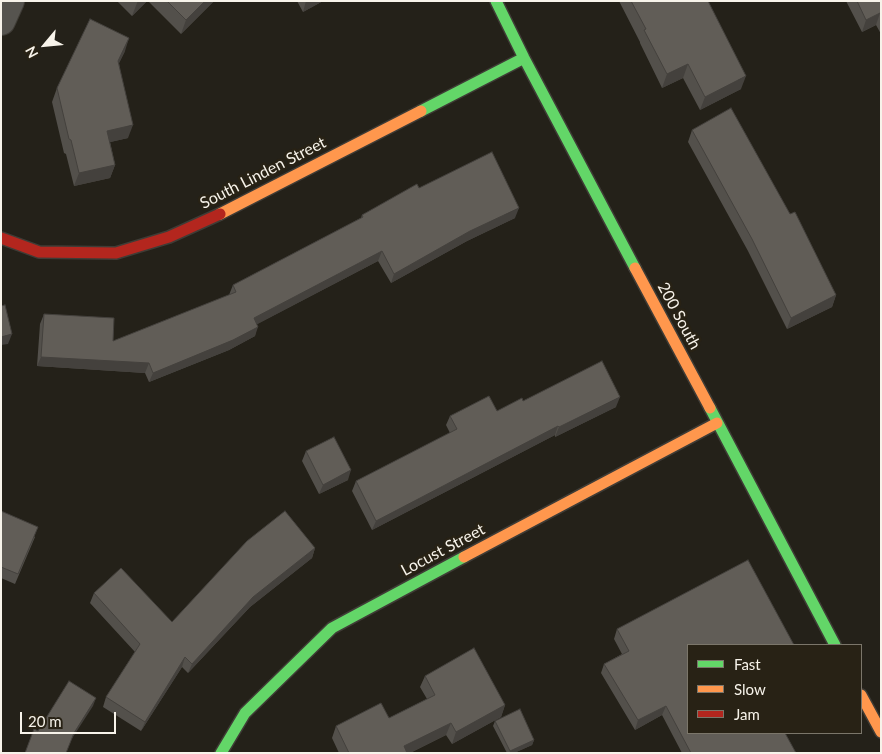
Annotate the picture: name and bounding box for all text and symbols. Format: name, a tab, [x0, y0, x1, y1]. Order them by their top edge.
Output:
north arrow	[20, 20, 70, 70]
text: N	[21, 44, 41, 61]
street label: South Linden Street	[197, 133, 329, 213]
street label: 200 South	[653, 279, 705, 353]
street label: Locust Street	[398, 520, 488, 580]
legend	[687, 644, 862, 734]
text: Fast	[734, 655, 761, 673]
text: Slow	[734, 680, 766, 698]
scale bar	[22, 702, 119, 734]
text: Jam	[734, 705, 760, 723]
text: 20 m	[28, 712, 62, 730]

